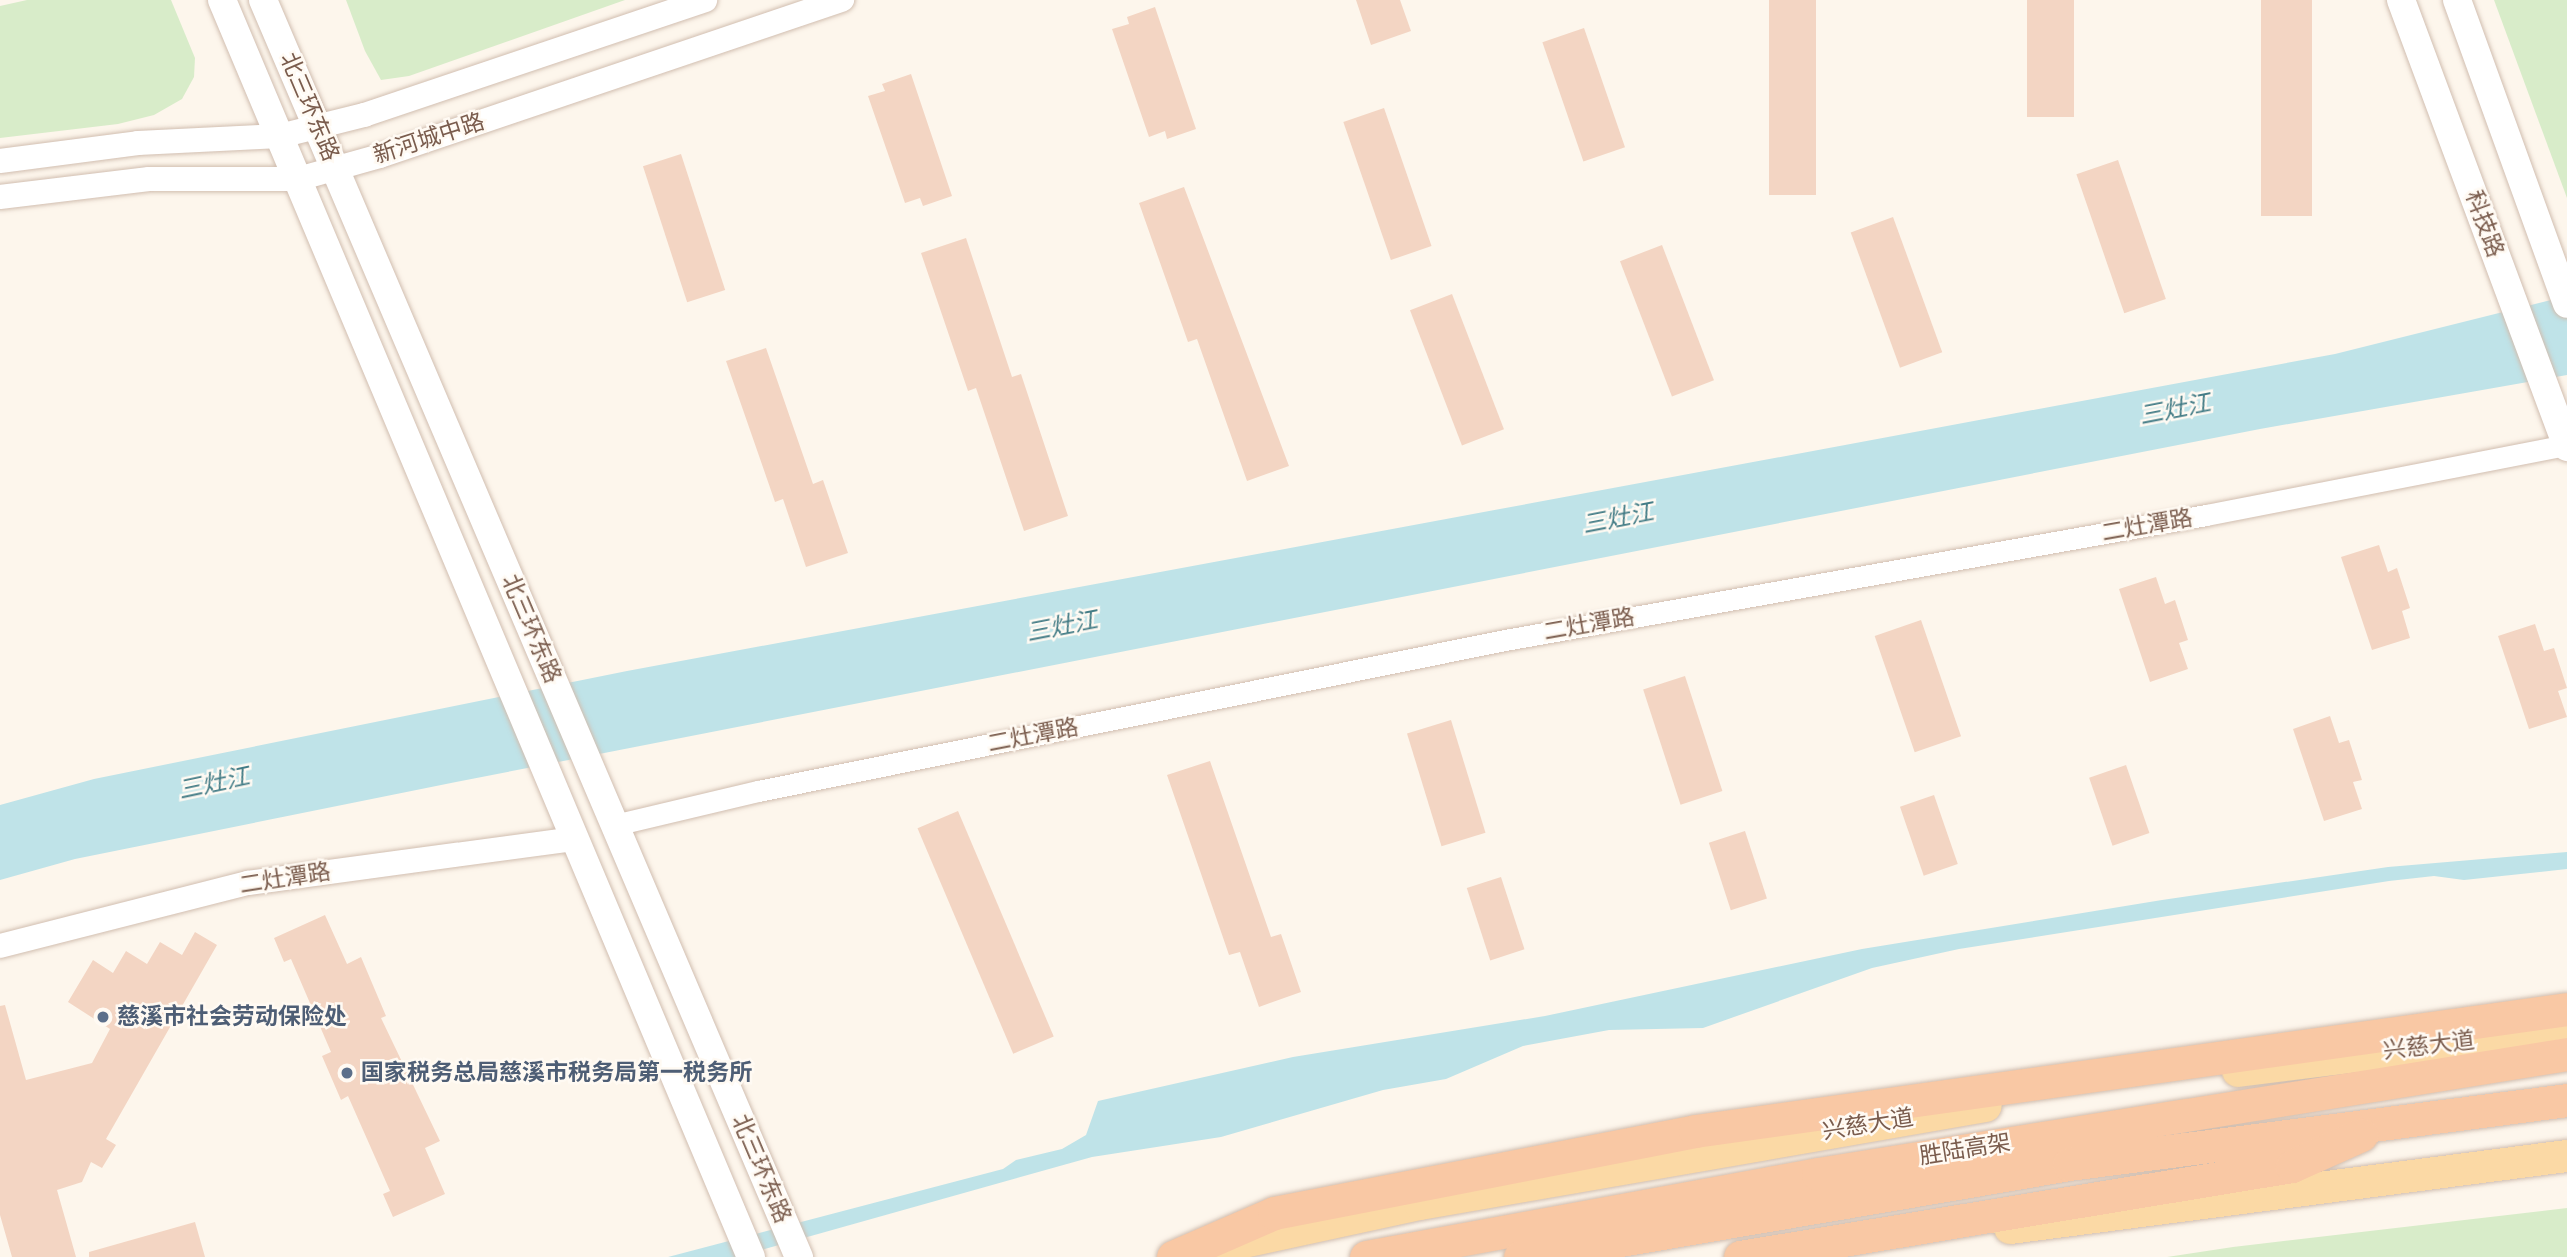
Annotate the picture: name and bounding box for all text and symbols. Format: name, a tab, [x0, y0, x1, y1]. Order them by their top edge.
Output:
street label: 北三环东路	[274, 49, 344, 165]
street label: 新河城中路	[370, 108, 488, 170]
street label: 科技路	[2459, 187, 2509, 261]
water label: 三灶江	[2137, 389, 2213, 431]
water label: 三灶江	[1580, 498, 1656, 540]
street label: 二灶潭路	[2099, 504, 2195, 548]
street label: 北三环东路	[496, 571, 566, 687]
street label: 二灶潭路	[1541, 603, 1637, 647]
water label: 三灶江	[1024, 606, 1100, 648]
street label: 二灶潭路	[985, 714, 1081, 758]
water label: 三灶江	[176, 762, 252, 806]
street label: 二灶潭路	[237, 858, 333, 900]
place label: 慈溪市社会劳动保险处	[117, 1003, 347, 1031]
marker: 慈溪市社会劳动保险处	[95, 1009, 111, 1025]
street label: 兴慈大道	[2382, 1027, 2476, 1065]
place label: 国家税务总局慈溪市税务局第一税务所	[361, 1059, 752, 1087]
marker: 国家税务总局慈溪市税务局第一税务所	[339, 1065, 355, 1081]
street label: 兴慈大道	[1820, 1104, 1916, 1146]
street label: 北三环东路	[726, 1111, 796, 1227]
street label: 胜陆高架	[1917, 1129, 2013, 1171]

